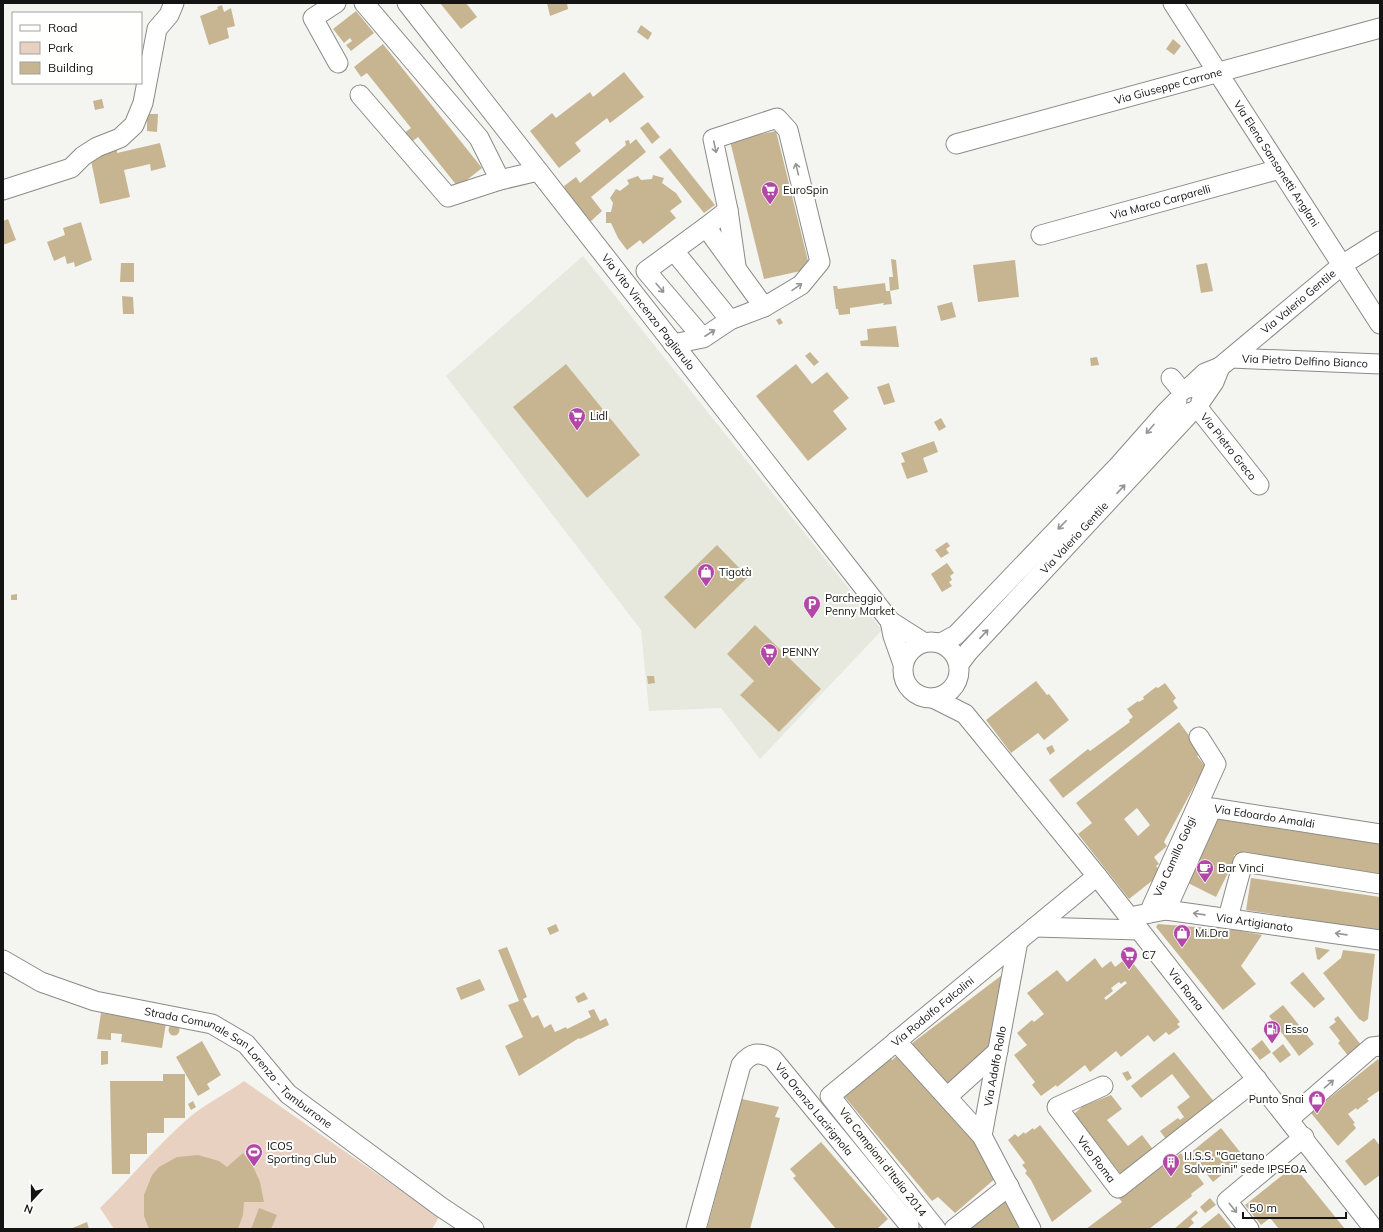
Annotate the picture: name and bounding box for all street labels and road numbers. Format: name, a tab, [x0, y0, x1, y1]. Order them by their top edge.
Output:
street label: Via Giuseppe Carrone	[1113, 65, 1224, 107]
street label: Via Elena Sansonetti Anglani	[1231, 98, 1322, 229]
street label: Via Marco Carparelli	[1109, 182, 1212, 222]
street label: Via Vito Vincenzo Pagliarulo	[599, 251, 698, 373]
street label: Via Valerio Gentile	[1258, 266, 1339, 337]
street label: Via Pietro Delfino Bianco	[1242, 351, 1368, 371]
street label: Via Pietro Greco	[1197, 410, 1259, 483]
street label: Via Valerio Gentile	[1037, 499, 1111, 577]
street label: Via Edoardo Amaldi	[1213, 801, 1316, 831]
street label: Via Camillo Golgi	[1150, 814, 1199, 899]
street label: Via Artigianato	[1215, 910, 1294, 935]
street label: Via Roma	[1165, 966, 1207, 1013]
street label: Via Rodolfo Falcolini	[888, 973, 977, 1050]
street label: Strada Comunale San Lorenzo - Tamburrone	[143, 1004, 335, 1131]
street label: Via Adolfo Rollo	[981, 1025, 1009, 1107]
street label: Via Oronzo Lacirignola	[772, 1060, 856, 1158]
street label: Via Campioni d'Italia 2014	[836, 1105, 930, 1220]
street label: Vico Roma	[1074, 1133, 1118, 1185]

